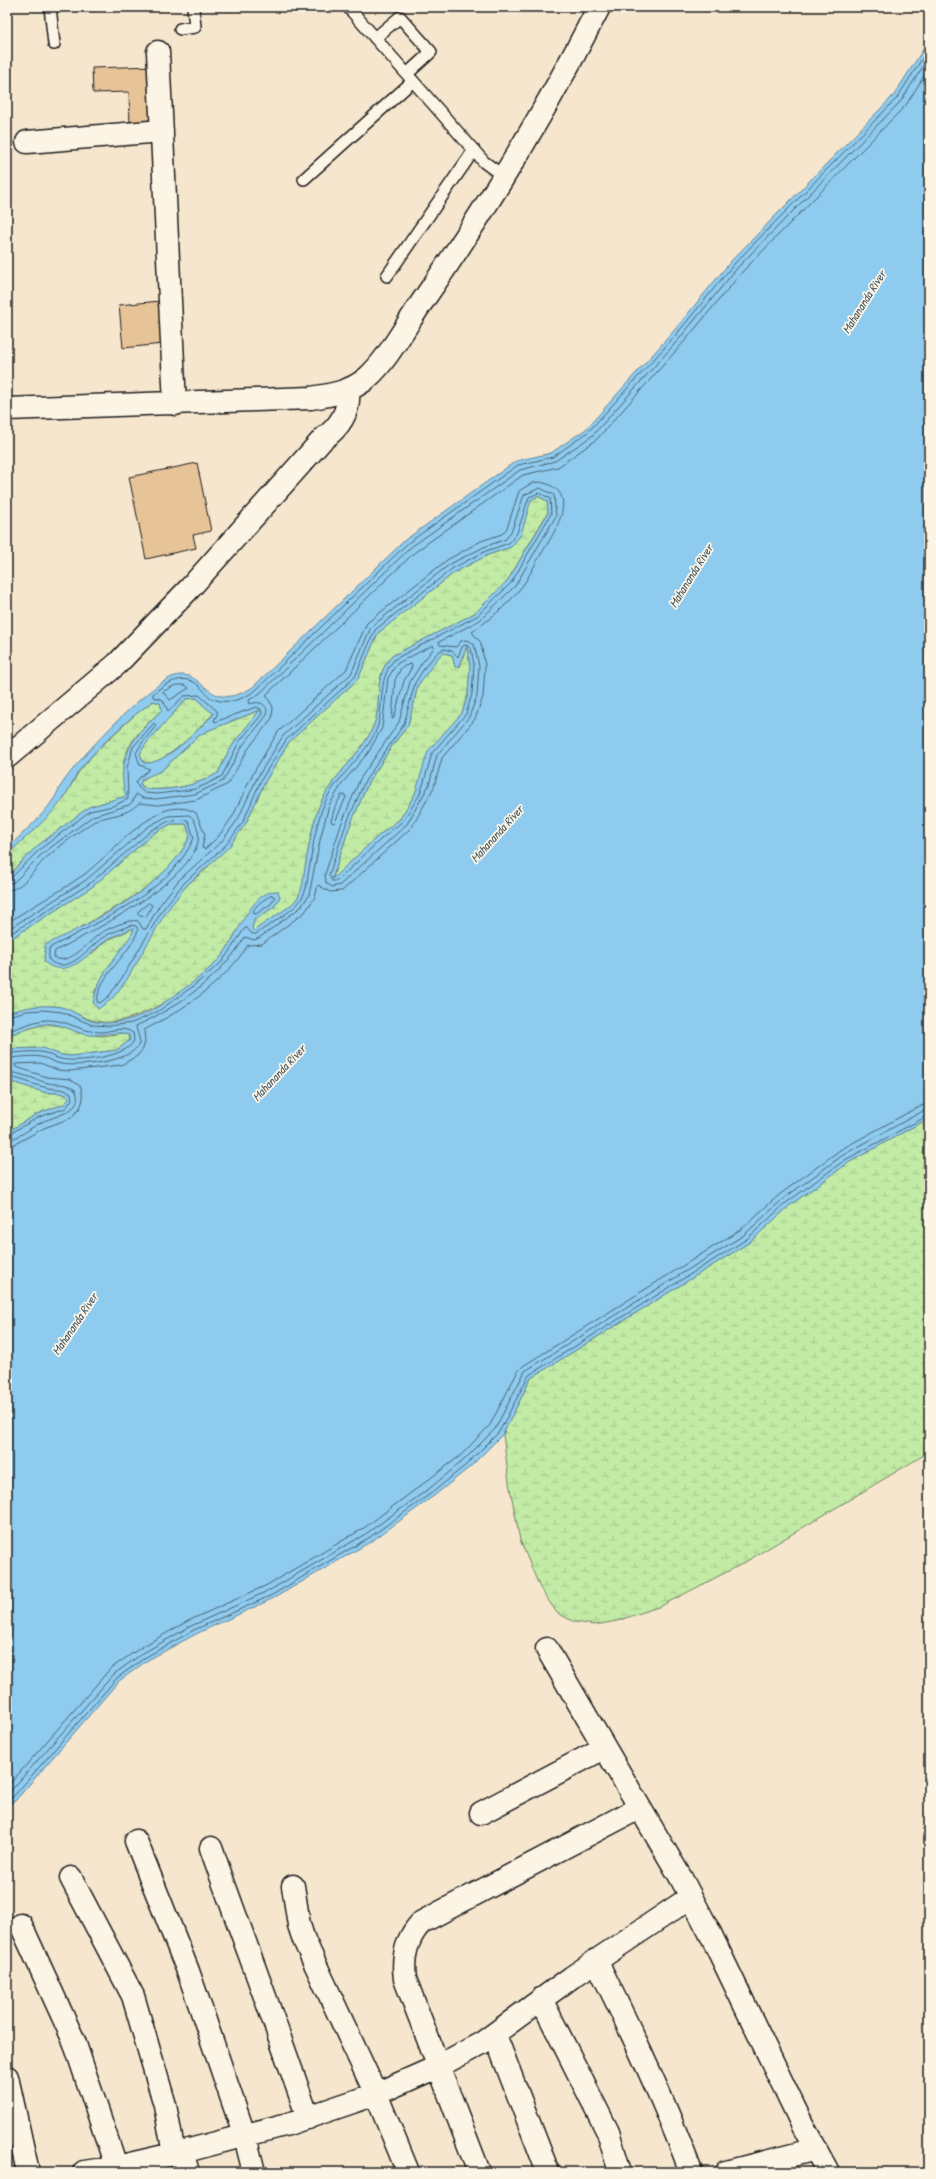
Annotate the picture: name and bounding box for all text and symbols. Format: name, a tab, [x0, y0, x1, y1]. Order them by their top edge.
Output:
water label: Mahananda River	[837, 266, 890, 337]
water label: Mahananda River	[664, 540, 717, 611]
water label: Mahananda River	[466, 800, 528, 866]
water label: Mahananda River	[248, 1040, 310, 1105]
water label: Mahananda River	[48, 1288, 102, 1358]

